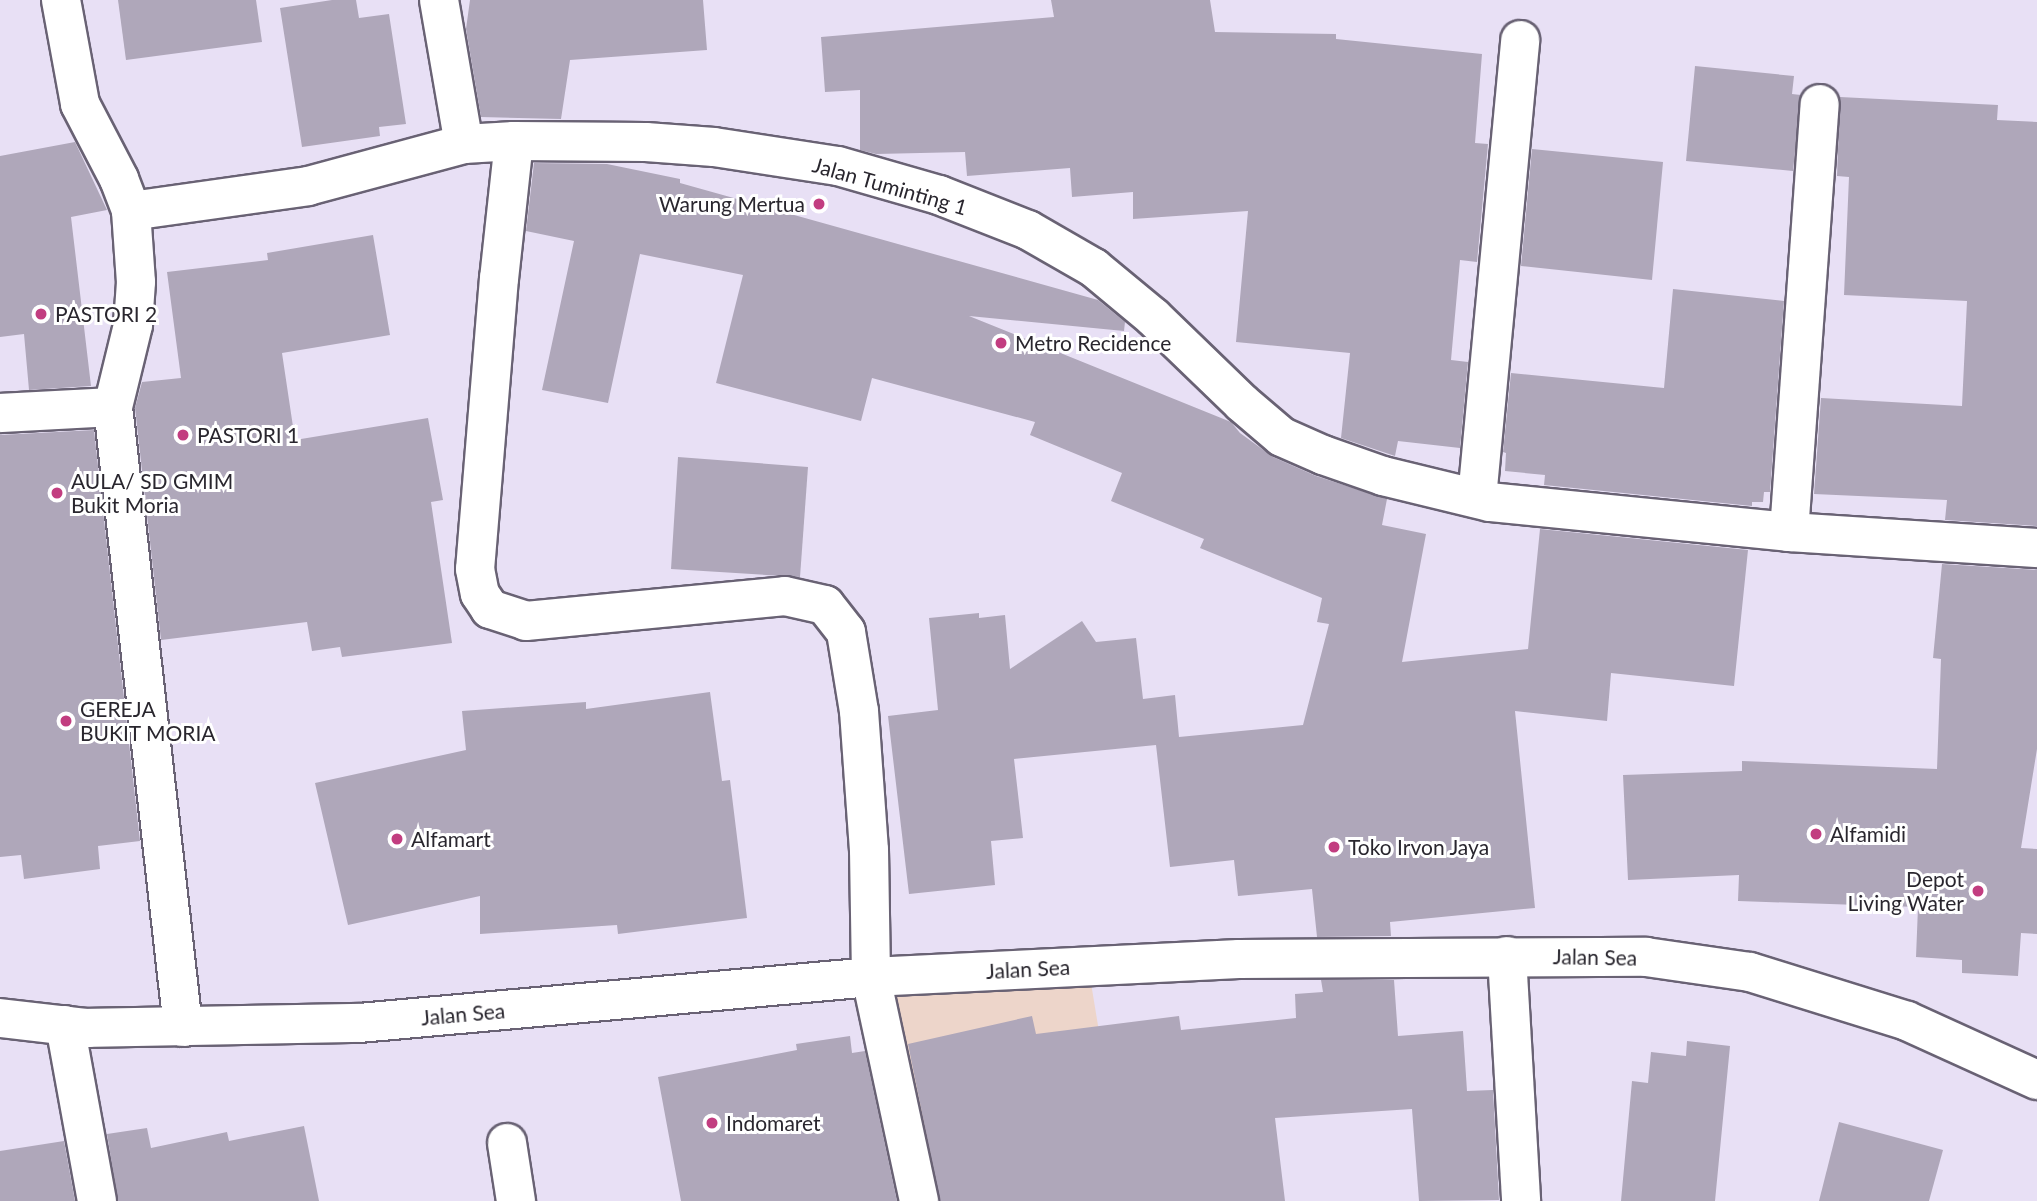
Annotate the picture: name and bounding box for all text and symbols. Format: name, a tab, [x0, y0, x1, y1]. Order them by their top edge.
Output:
street label: Jalan Tuminting 1	[809, 152, 971, 220]
place label: Warung Mertua	[659, 191, 805, 217]
marker: Warung Mertua	[811, 196, 827, 212]
place label: PASTORI 2	[55, 301, 157, 327]
marker: PASTORI 2	[33, 306, 49, 322]
place label: Metro Recidence	[1015, 330, 1171, 356]
marker: Metro Recidence	[993, 335, 1009, 351]
place label: PASTORI 1	[197, 422, 299, 448]
marker: PASTORI 1	[175, 427, 191, 443]
place label: AULA/ SD GMIM Bukit Moria	[71, 468, 233, 518]
marker: AULA/ SD GMIM Bukit Moria	[49, 485, 65, 501]
place label: GEREJA BUKIT MORIA	[80, 696, 216, 746]
marker: GEREJA BUKIT MORIA	[58, 713, 74, 729]
place label: Alfamidi	[1830, 821, 1906, 847]
place label: Alfamart	[411, 826, 491, 852]
marker: Alfamidi	[1808, 826, 1824, 842]
marker: Alfamart	[389, 831, 405, 847]
place label: Toko Irvon Jaya	[1348, 834, 1490, 860]
marker: Toko Irvon Jaya	[1326, 839, 1342, 855]
place label: Depot Living Water	[1847, 866, 1964, 916]
marker: Depot Living Water	[1970, 883, 1986, 899]
street label: Jalan Sea	[1553, 944, 1637, 970]
street label: Jalan Sea	[985, 954, 1071, 984]
street label: Jalan Sea	[420, 998, 506, 1030]
place label: Indomaret	[726, 1110, 821, 1136]
marker: Indomaret	[704, 1115, 720, 1131]

